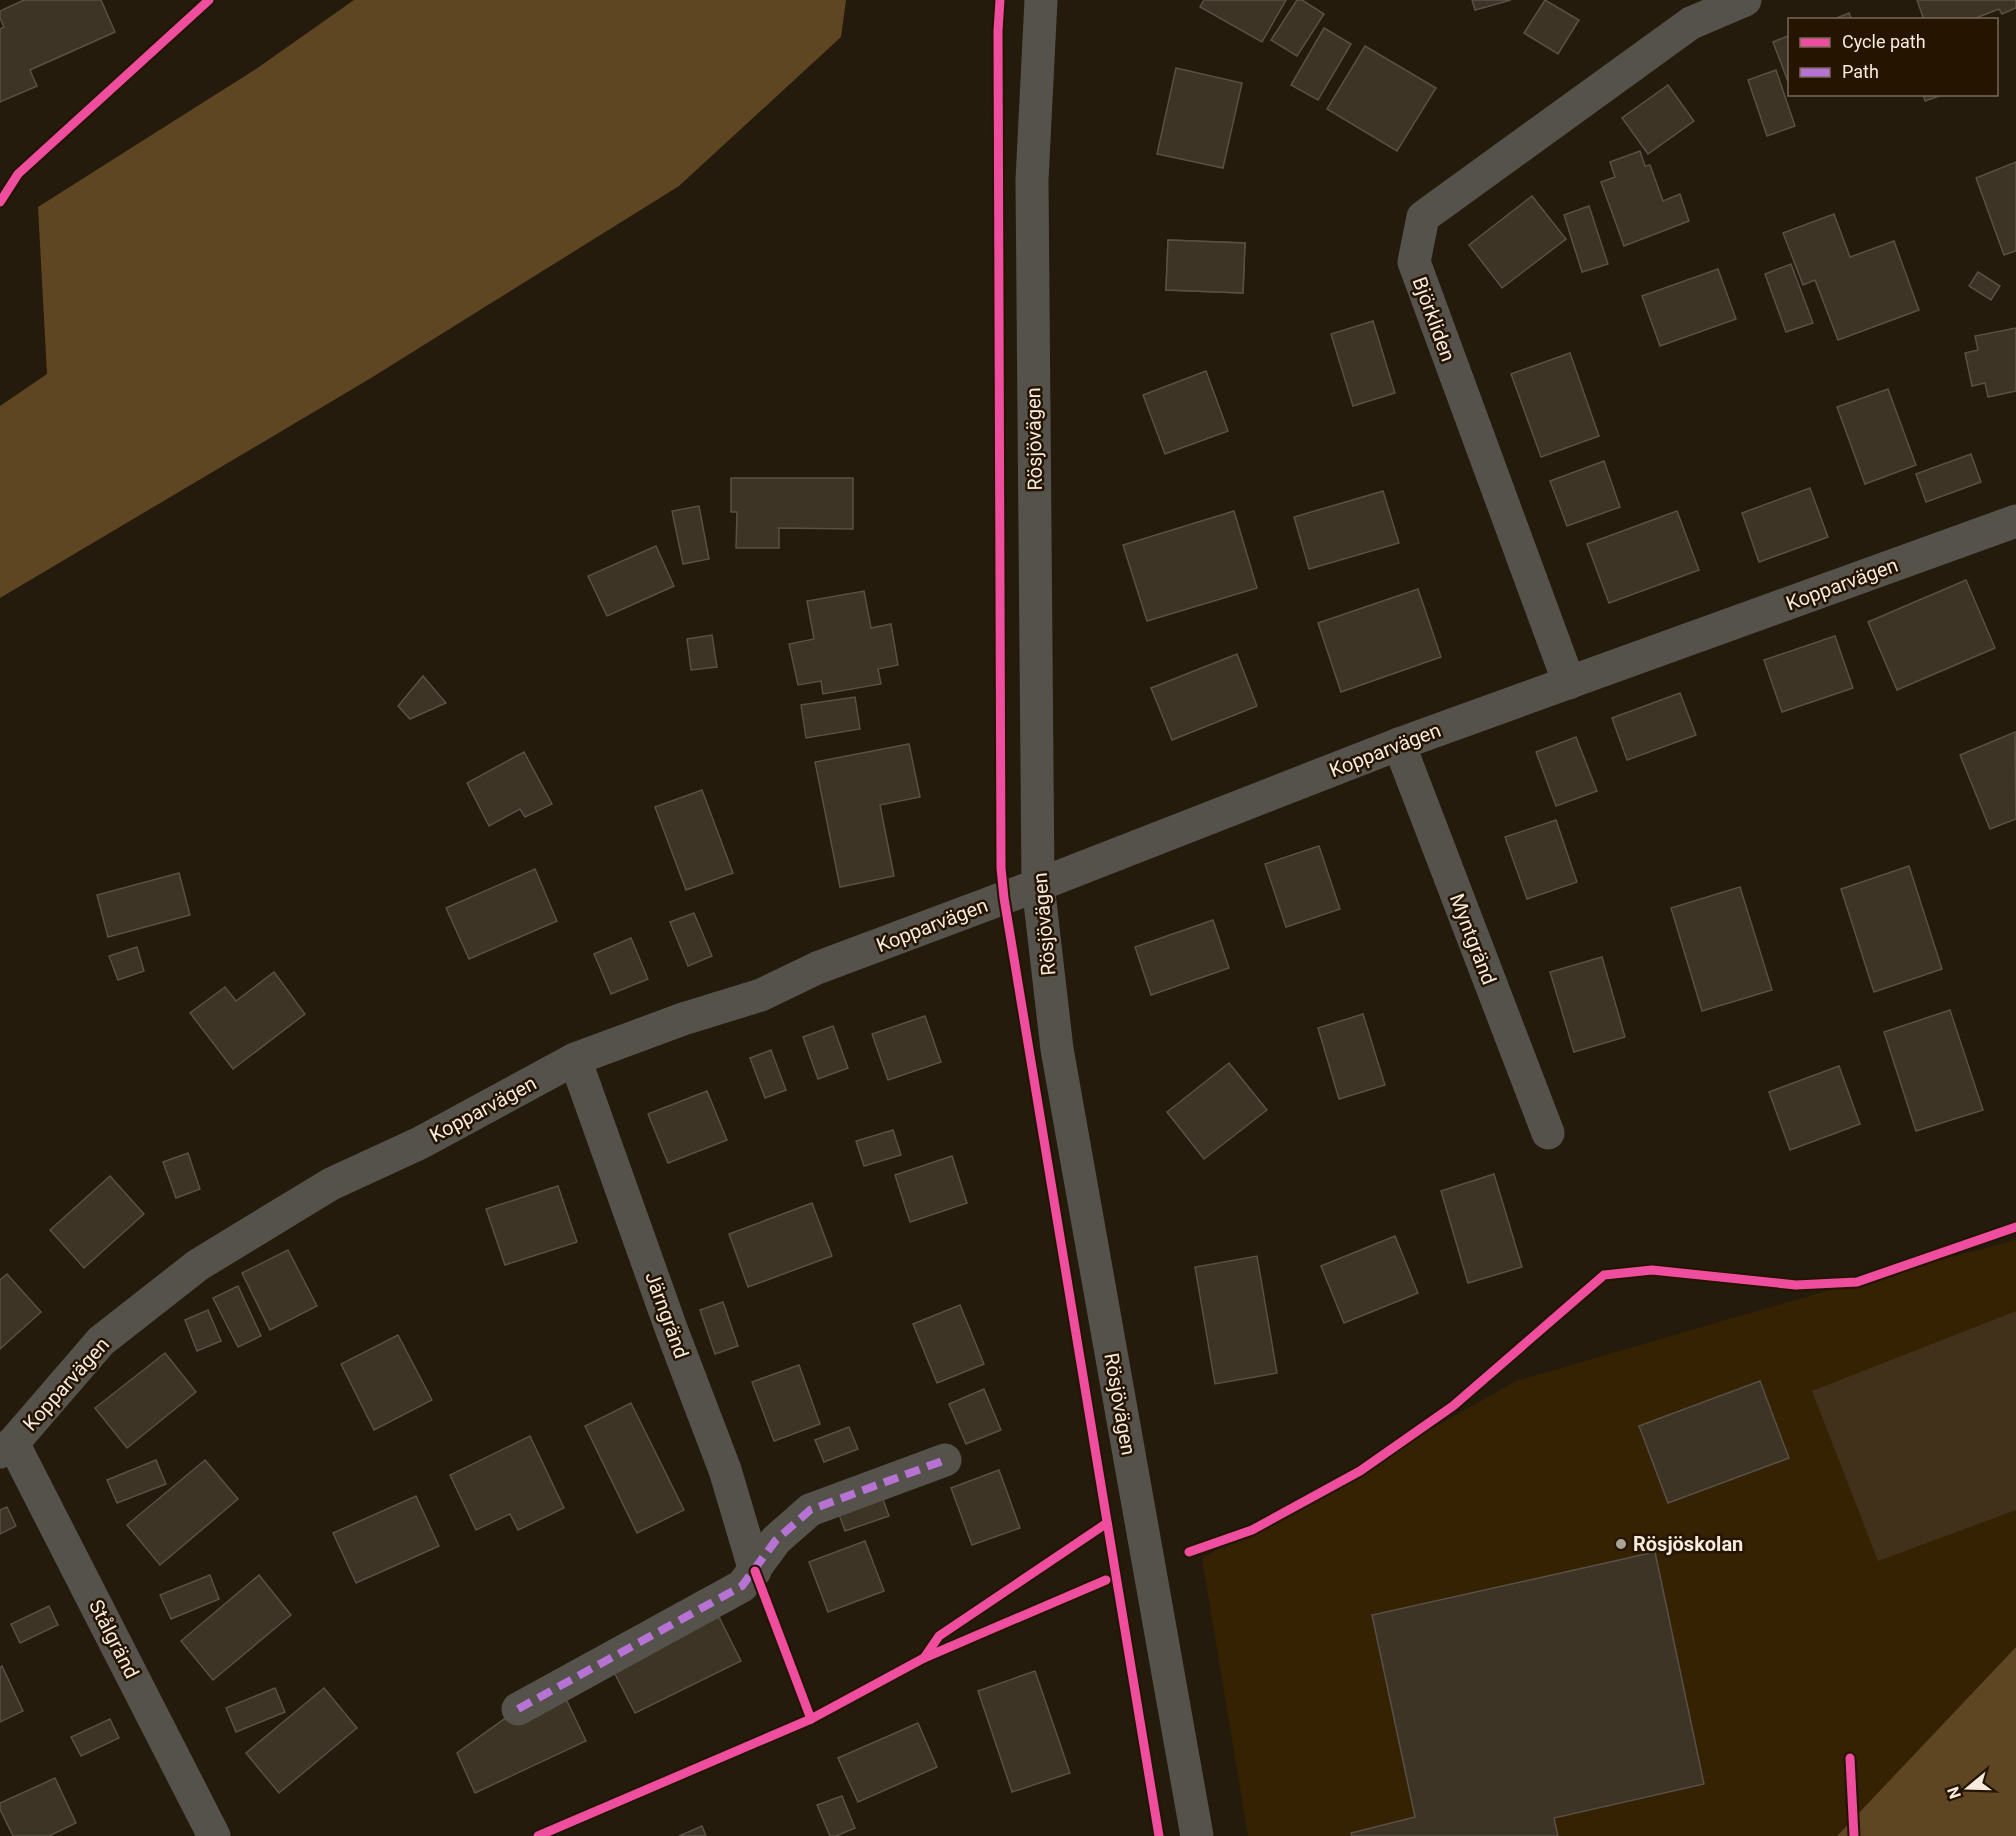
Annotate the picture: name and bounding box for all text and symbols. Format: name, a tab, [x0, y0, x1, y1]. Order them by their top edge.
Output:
legend	[1788, 18, 1998, 96]
text: Cycle path	[1842, 31, 1926, 52]
text: Path	[1842, 61, 1879, 82]
street label: Björkliden	[1408, 273, 1460, 365]
street label: Rösjövägen	[1021, 387, 1047, 491]
street label: Kopparvägen	[1783, 553, 1901, 615]
street label: Kopparvägen	[1326, 718, 1444, 782]
street label: Rösjövägen	[1028, 871, 1060, 977]
street label: Myntgränd	[1445, 890, 1501, 988]
street label: Kopparvägen	[873, 893, 991, 957]
street label: Kopparvägen	[426, 1071, 540, 1147]
street label: Järngränd	[640, 1268, 694, 1362]
street label: Kopparvägen	[18, 1332, 114, 1436]
street label: Rösjövägen	[1099, 1351, 1141, 1457]
place label: Rösjöskolan	[1633, 1532, 1743, 1556]
marker: Rösjöskolan	[1614, 1537, 1628, 1551]
street label: Stålgränd	[84, 1596, 144, 1682]
north arrow	[1938, 1758, 1998, 1818]
text: N	[1943, 1784, 1965, 1801]

